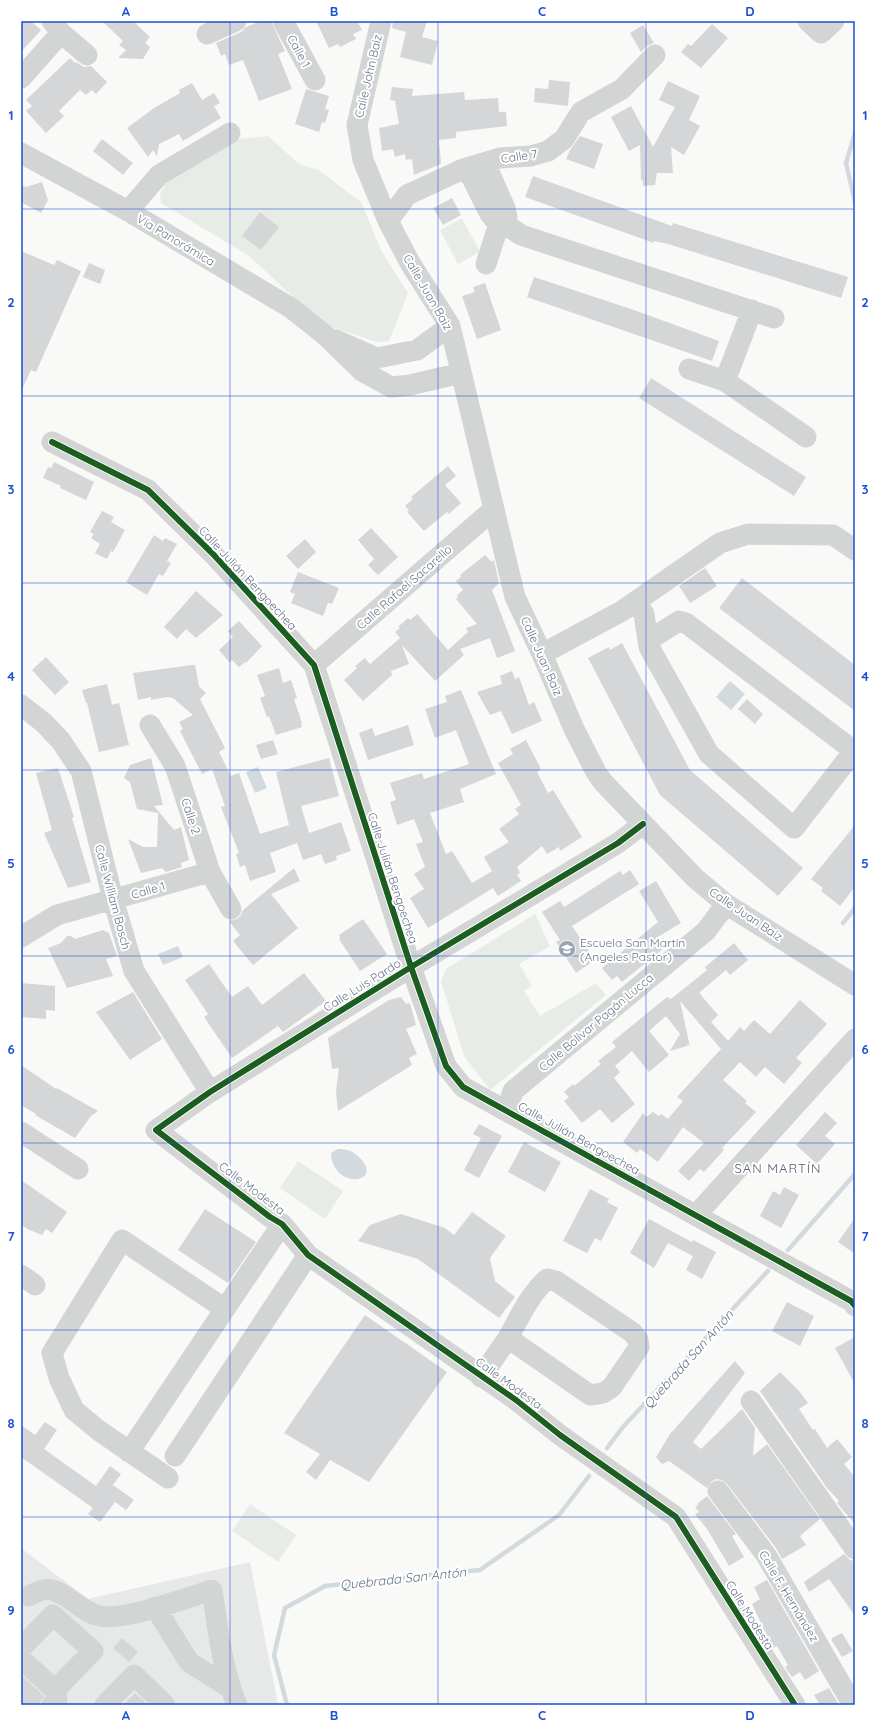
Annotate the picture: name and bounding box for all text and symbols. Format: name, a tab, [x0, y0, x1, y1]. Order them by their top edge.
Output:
text: A	[122, 3, 131, 19]
text: B	[330, 3, 338, 19]
text: C	[538, 3, 546, 19]
text: D	[745, 3, 755, 19]
street label: Calle 1	[284, 32, 314, 70]
street label: Calle John Baiz	[351, 33, 385, 119]
text: 1	[8, 107, 14, 123]
text: 1	[862, 107, 868, 123]
street label: Calle 7	[500, 146, 538, 166]
street label: Vía Panorámica	[134, 211, 218, 269]
street label: Calle Juan Baiz	[400, 251, 456, 333]
text: 2	[7, 294, 15, 310]
text: 2	[861, 294, 869, 310]
text: 3	[8, 481, 15, 497]
text: 3	[862, 481, 869, 497]
street label: Calle Julián Bengoechea	[196, 523, 300, 633]
street label: Calle Rafael Sacarello	[353, 541, 455, 633]
street label: Calle Juan Baiz	[518, 614, 566, 698]
text: 4	[7, 668, 15, 684]
text: 4	[861, 668, 869, 684]
street label: Calle 2	[178, 796, 204, 836]
street label: Calle Julián Bengoechea	[365, 811, 421, 945]
street label: Calle William Bosch	[92, 843, 134, 951]
text: 5	[7, 855, 15, 871]
text: 5	[861, 855, 869, 871]
street label: Calle 1	[129, 878, 167, 902]
street label: Calle Juan Baiz	[707, 884, 786, 944]
place label: Escuela San Martín (Angeles Pastor)	[580, 935, 685, 964]
school or university icon: Escuela San Martín (Angeles Pastor)	[557, 939, 577, 959]
street label: Calle Luis Pardo	[320, 955, 404, 1015]
street label: Calle Bolívar Pagán Lucca	[536, 970, 656, 1074]
text: 6	[7, 1041, 15, 1057]
text: 6	[861, 1041, 869, 1057]
street label: Calle Julián Bengoechea	[515, 1098, 643, 1178]
street label: Calle Modesta	[216, 1158, 288, 1218]
district label: SAN MARTÍN	[735, 1160, 821, 1176]
text: 7	[7, 1228, 15, 1244]
text: 7	[861, 1228, 869, 1244]
water label: Quebrada San Antón	[640, 1306, 737, 1411]
street label: Calle Modesta	[473, 1354, 545, 1412]
text: 8	[7, 1415, 15, 1431]
text: 8	[861, 1415, 869, 1431]
street label: Calle F. Hernández	[756, 1548, 822, 1645]
water label: Quebrada San Antón	[339, 1563, 467, 1593]
street label: Calle Modesta	[723, 1578, 777, 1652]
text: 9	[7, 1602, 15, 1618]
text: 9	[861, 1602, 869, 1618]
text: A	[122, 1707, 131, 1723]
text: B	[330, 1707, 338, 1723]
text: C	[538, 1707, 546, 1723]
text: D	[745, 1707, 755, 1723]

